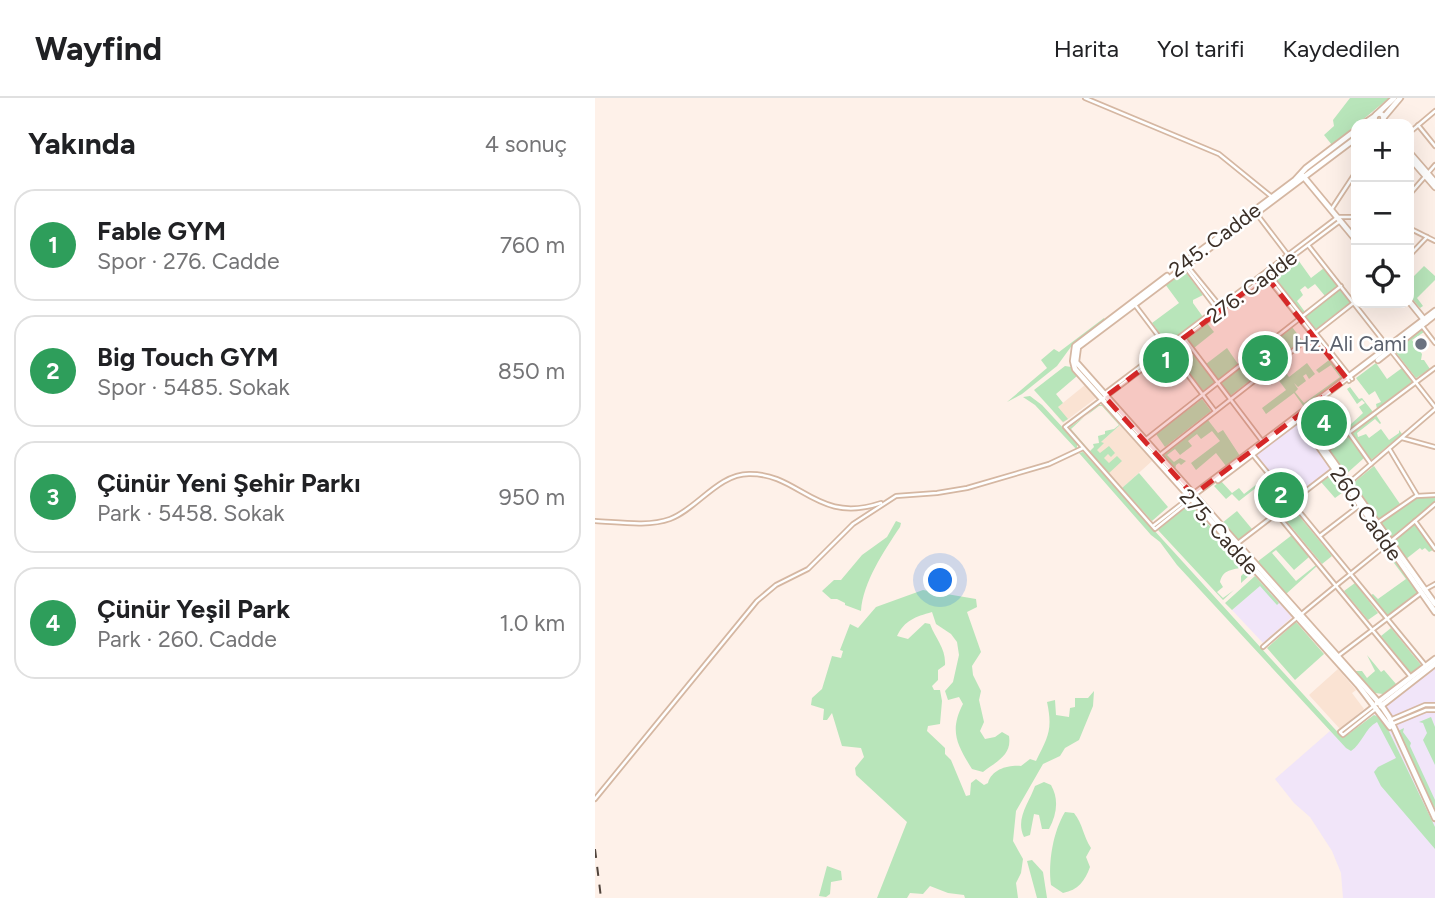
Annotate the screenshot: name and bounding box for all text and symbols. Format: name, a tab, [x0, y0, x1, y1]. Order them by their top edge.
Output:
text: Wayfind	[35, 29, 162, 68]
text: Harita	[1054, 34, 1119, 63]
text: Yol tarifi	[1157, 34, 1245, 63]
text: Kaydedilen	[1283, 34, 1400, 63]
map controls	[1351, 119, 1414, 308]
button: +	[1351, 119, 1414, 182]
text: Yakında	[28, 125, 136, 162]
text: 4 sonuç	[485, 130, 567, 158]
button: −	[1351, 182, 1414, 245]
street label: 245. Cadde	[1164, 197, 1265, 282]
text: Fable GYM	[97, 215, 226, 247]
text: 1	[48, 231, 58, 259]
text: 760 m	[500, 231, 565, 259]
street label: 276. Cadde	[1202, 245, 1302, 329]
button: locate	[1351, 245, 1414, 308]
text: Spor · 276. Cadde	[97, 247, 280, 275]
place label: Hz. Ali Cami	[1294, 331, 1407, 356]
pin: 3	[1242, 332, 1288, 384]
pin: 1	[1143, 334, 1189, 386]
marker: Hz. Ali Cami	[1413, 336, 1429, 352]
text: Big Touch GYM	[97, 341, 279, 373]
text: 2	[46, 357, 60, 385]
text: 850 m	[498, 357, 565, 385]
text: Spor · 5485. Sokak	[97, 373, 290, 401]
pin: 4	[1301, 397, 1347, 449]
street label: 260. Cadde	[1325, 462, 1408, 565]
text: Çünür Yeni Şehir Parkı	[97, 467, 361, 499]
pin: 2	[1258, 469, 1304, 521]
text: 3	[47, 483, 59, 511]
text: 950 m	[499, 483, 565, 511]
street label: 275. Cadde	[1174, 484, 1264, 580]
text: Park · 5458. Sokak	[97, 499, 285, 527]
your location	[923, 563, 957, 597]
text: Çünür Yeşil Park	[97, 593, 290, 625]
text: 4	[46, 609, 60, 637]
text: 1.0 km	[500, 609, 565, 637]
text: Park · 260. Cadde	[97, 625, 277, 653]

